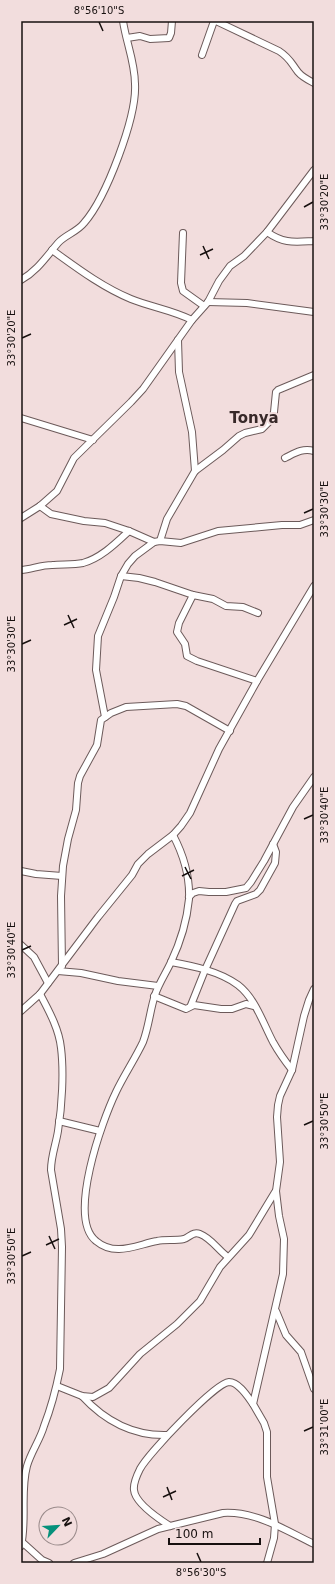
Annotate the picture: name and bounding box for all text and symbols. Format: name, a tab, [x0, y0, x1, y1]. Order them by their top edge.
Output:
text: 8°56'10"S	[74, 5, 124, 16]
text: 33°30'20"E	[319, 174, 330, 230]
text: 33°30'20"E	[6, 310, 17, 366]
district label: Tonya	[229, 409, 279, 427]
text: 33°30'30"E	[319, 481, 330, 537]
text: 33°30'30"E	[6, 616, 17, 672]
text: 33°30'40"E	[319, 787, 330, 843]
text: 33°30'40"E	[6, 922, 17, 978]
text: 33°30'50"E	[319, 1093, 330, 1149]
text: 33°30'50"E	[6, 1228, 17, 1284]
text: 33°31'00"E	[319, 1399, 330, 1455]
north arrow	[38, 1506, 78, 1546]
text: N	[59, 1515, 74, 1529]
scale bar	[169, 1520, 260, 1546]
text: 100 m	[175, 1527, 213, 1541]
text: 8°56'30"S	[176, 1567, 226, 1578]

